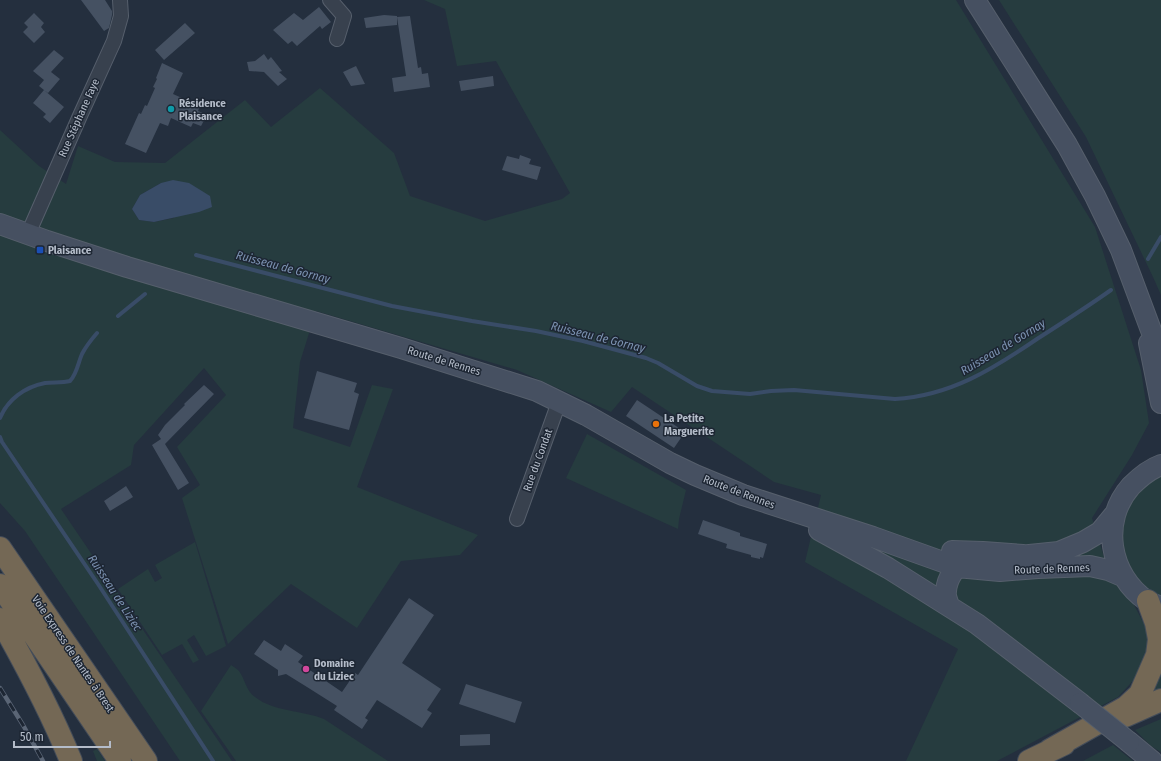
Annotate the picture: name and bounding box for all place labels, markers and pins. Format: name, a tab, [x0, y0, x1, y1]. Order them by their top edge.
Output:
place label: Résidence Plaisance	[179, 97, 226, 123]
marker: Résidence Plaisance	[166, 104, 176, 114]
place label: Plaisance	[48, 244, 92, 257]
marker: Plaisance	[35, 245, 45, 255]
place label: La Petite Marguerite	[664, 412, 714, 438]
marker: La Petite Marguerite	[651, 419, 661, 429]
place label: Domaine du Liziec	[314, 657, 355, 683]
marker: Domaine du Liziec	[301, 664, 311, 674]

